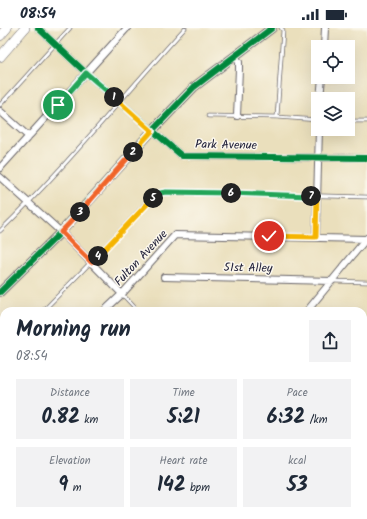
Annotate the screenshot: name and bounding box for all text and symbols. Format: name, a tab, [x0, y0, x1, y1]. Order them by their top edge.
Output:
text: 08:54	[20, 2, 56, 26]
map controls	[311, 40, 355, 136]
button: locate	[311, 40, 355, 84]
pin: 1	[104, 87, 124, 107]
pin	[41, 88, 75, 122]
text: 1	[112, 88, 116, 106]
button: layers	[311, 92, 355, 136]
icon: arrive	[47, 94, 69, 116]
street label: Park Avenue	[195, 135, 258, 155]
pin: 2	[123, 142, 143, 162]
text: 2	[130, 143, 136, 161]
pin: 6	[221, 183, 241, 203]
text: 6	[228, 184, 234, 202]
pin: 7	[301, 186, 321, 206]
text: 7	[308, 187, 314, 205]
pin: 5	[143, 188, 163, 208]
text: 5	[150, 189, 156, 207]
pin: 3	[70, 202, 90, 222]
text: 3	[77, 203, 83, 221]
pin	[252, 219, 286, 253]
street label: Fulton Avenue	[110, 225, 173, 291]
icon: check	[258, 225, 280, 247]
pin: 4	[88, 246, 108, 266]
text: 4	[95, 247, 101, 265]
street label: 51st Alley	[223, 258, 273, 278]
text: Morning run	[16, 313, 131, 348]
button: share	[309, 320, 351, 362]
text: 08:54	[16, 346, 48, 367]
text: Distance	[50, 384, 90, 402]
text: Time	[172, 384, 195, 402]
text: Pace	[287, 384, 308, 402]
text: 0.82	[41, 402, 80, 434]
text: 5:21	[167, 402, 200, 434]
text: 6:32	[267, 402, 305, 434]
text: km	[80, 411, 98, 429]
text: /km	[305, 411, 327, 429]
text: Elevation	[49, 452, 91, 470]
text: Heart rate	[160, 452, 207, 470]
text: kcal	[288, 452, 306, 470]
text: 9	[58, 470, 68, 502]
text: 142	[157, 470, 186, 502]
text: 53	[287, 470, 308, 502]
text: m	[68, 479, 81, 497]
text: bpm	[186, 479, 210, 497]

